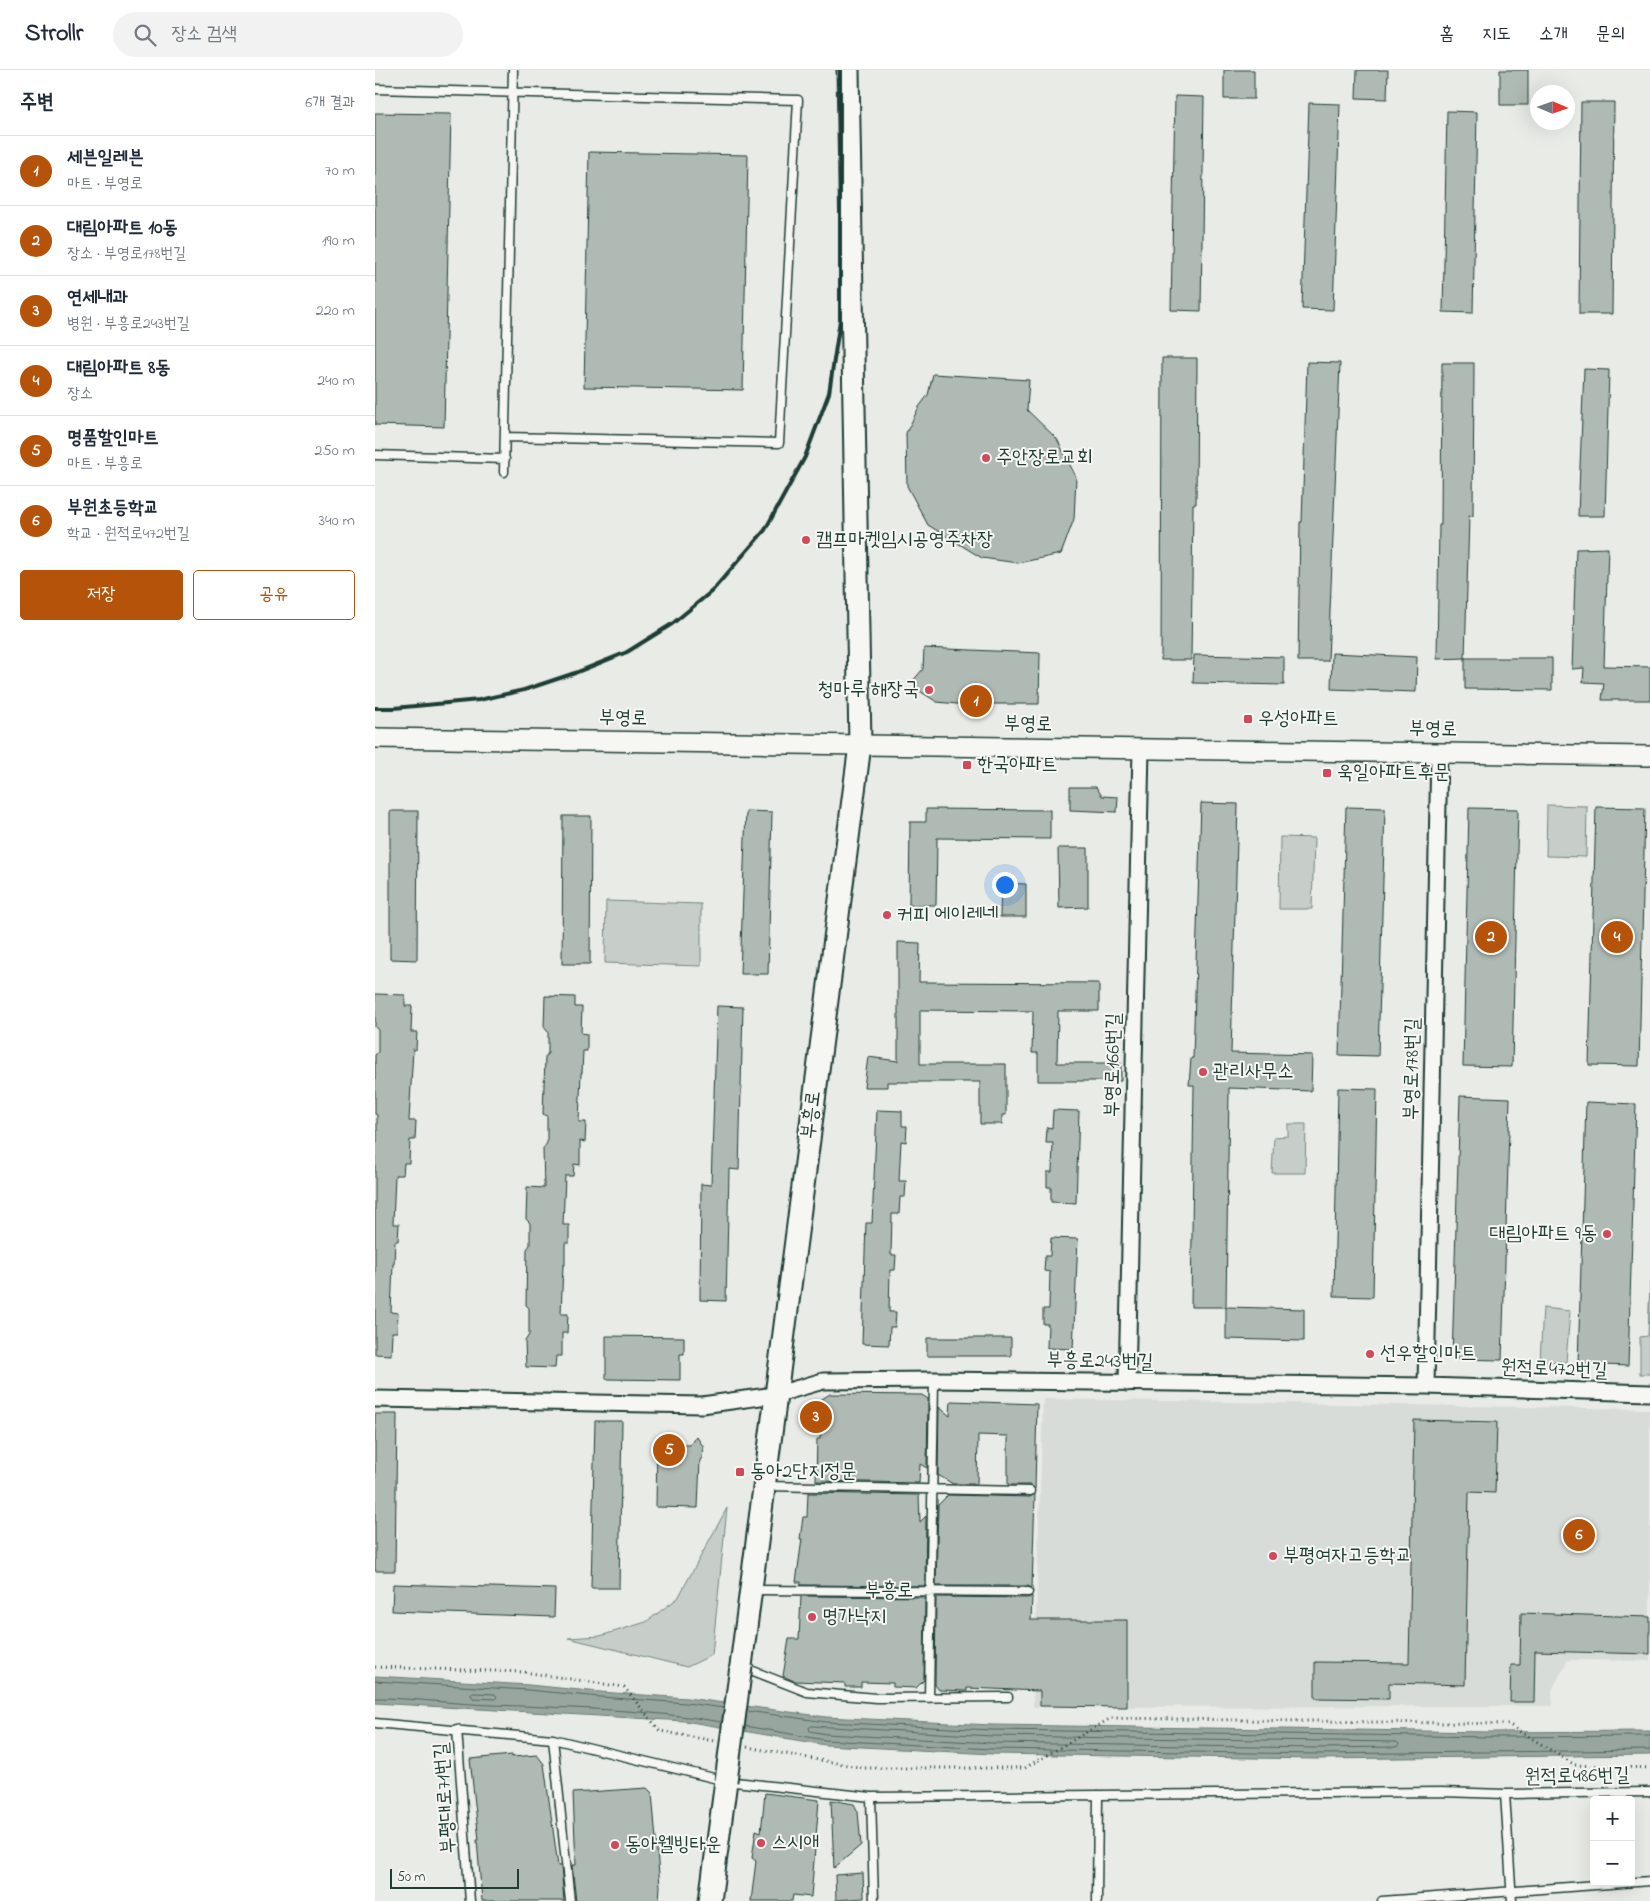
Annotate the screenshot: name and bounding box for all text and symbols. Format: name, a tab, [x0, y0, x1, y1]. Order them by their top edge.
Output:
search box	[113, 12, 463, 57]
text: Strollr	[25, 17, 83, 52]
icon: search	[131, 21, 159, 49]
text: 장소 검색	[171, 21, 237, 48]
text: 홈	[1440, 22, 1454, 48]
text: 지도	[1482, 22, 1511, 48]
text: 소개	[1539, 22, 1568, 48]
text: 문의	[1596, 22, 1625, 48]
north arrow	[1530, 85, 1575, 130]
text: 주변	[20, 88, 54, 118]
text: 6개 결과	[305, 91, 355, 115]
text: 세븐일레븐	[67, 145, 143, 172]
text: 1	[33, 159, 39, 183]
text: 70 m	[325, 159, 355, 183]
text: 마트 · 부영로	[67, 172, 143, 196]
text: 대림아파트 10동	[67, 215, 178, 242]
text: 2	[32, 229, 40, 253]
text: 190 m	[322, 229, 355, 253]
text: 장소 · 부영로178번길	[67, 242, 186, 266]
text: 연세내과	[67, 285, 128, 312]
text: 3	[33, 299, 39, 323]
text: 220 m	[316, 299, 355, 323]
text: 병원 · 부흥로243번길	[67, 312, 190, 336]
text: 대림아파트 8동	[67, 355, 171, 382]
text: 4	[33, 369, 39, 393]
text: 240 m	[317, 369, 355, 393]
text: 장소	[67, 382, 93, 406]
text: 명품할인마트	[67, 425, 159, 452]
text: 5	[31, 439, 41, 463]
text: 250 m	[315, 439, 355, 463]
place label: 주안장로교회	[996, 444, 1093, 473]
text: 마트 · 부흥로	[67, 452, 143, 476]
marker: 주안장로교회	[980, 452, 992, 464]
text: 부원초등학교	[67, 495, 159, 522]
text: 6	[32, 509, 40, 533]
text: 340 m	[318, 509, 355, 533]
text: 학교 · 원적로472번길	[67, 522, 190, 546]
place label: 캠프마켓임시공영주차장	[816, 526, 993, 555]
marker: 캠프마켓임시공영주차장	[800, 534, 812, 546]
button: 저장	[20, 570, 183, 620]
button: 공유	[193, 570, 355, 620]
place label: 청마루 해장국	[817, 676, 919, 705]
pin: 1	[960, 682, 992, 720]
marker: 청마루 해장국	[923, 684, 935, 696]
street label: 부영로	[599, 704, 647, 734]
place label: 우성아파트	[1258, 705, 1338, 734]
street label: 부영로	[1004, 710, 1052, 740]
marker: 우성아파트	[1242, 713, 1254, 725]
street label: 부영로	[1409, 715, 1457, 745]
place label: 한국아파트	[977, 751, 1057, 780]
marker: 한국아파트	[961, 759, 973, 771]
place label: 욱일아파트후문	[1337, 759, 1450, 788]
marker: 욱일아파트후문	[1321, 767, 1333, 779]
your location	[992, 872, 1018, 898]
place label: 커피 에이레네	[897, 901, 999, 930]
marker: 커피 에이레네	[881, 909, 893, 921]
pin: 2	[1475, 918, 1507, 956]
pin: 4	[1601, 918, 1633, 956]
street label: 부영로166번길	[1099, 1013, 1129, 1117]
street label: 부영로178번길	[1398, 1017, 1428, 1121]
place label: 관리사무소	[1213, 1058, 1293, 1087]
marker: 관리사무소	[1197, 1066, 1209, 1078]
street label: 부흥로	[795, 1089, 829, 1141]
place label: 대림아파트 9동	[1489, 1220, 1597, 1249]
marker: 대림아파트 9동	[1601, 1228, 1613, 1240]
place label: 선우할인마트	[1380, 1340, 1477, 1369]
street label: 부흥로243번길	[1046, 1347, 1154, 1377]
marker: 선우할인마트	[1364, 1348, 1376, 1360]
street label: 원적로472번길	[1500, 1354, 1608, 1386]
pin: 3	[800, 1398, 832, 1436]
pin: 5	[653, 1431, 685, 1469]
place label: 동아2단지정문	[750, 1458, 857, 1487]
marker: 동아2단지정문	[734, 1466, 746, 1478]
pin: 6	[1563, 1516, 1595, 1554]
place label: 부평여자고등학교	[1283, 1542, 1412, 1571]
marker: 부평여자고등학교	[1267, 1550, 1279, 1562]
street label: 부흥로	[865, 1577, 913, 1606]
place label: 명가낙지	[822, 1603, 886, 1632]
marker: 명가낙지	[806, 1611, 818, 1623]
street label: 부평대로71번길	[428, 1742, 464, 1854]
street label: 원적로486번길	[1524, 1762, 1630, 1792]
map controls	[1590, 1796, 1635, 1886]
button: +	[1590, 1796, 1635, 1841]
place label: 스시애	[771, 1829, 819, 1858]
place label: 동아웰빙타운	[625, 1831, 722, 1860]
marker: 스시애	[755, 1837, 767, 1849]
marker: 동아웰빙타운	[609, 1839, 621, 1851]
button: −	[1590, 1841, 1635, 1886]
scale bar	[390, 1866, 519, 1889]
text: 50 m	[397, 1867, 425, 1888]

